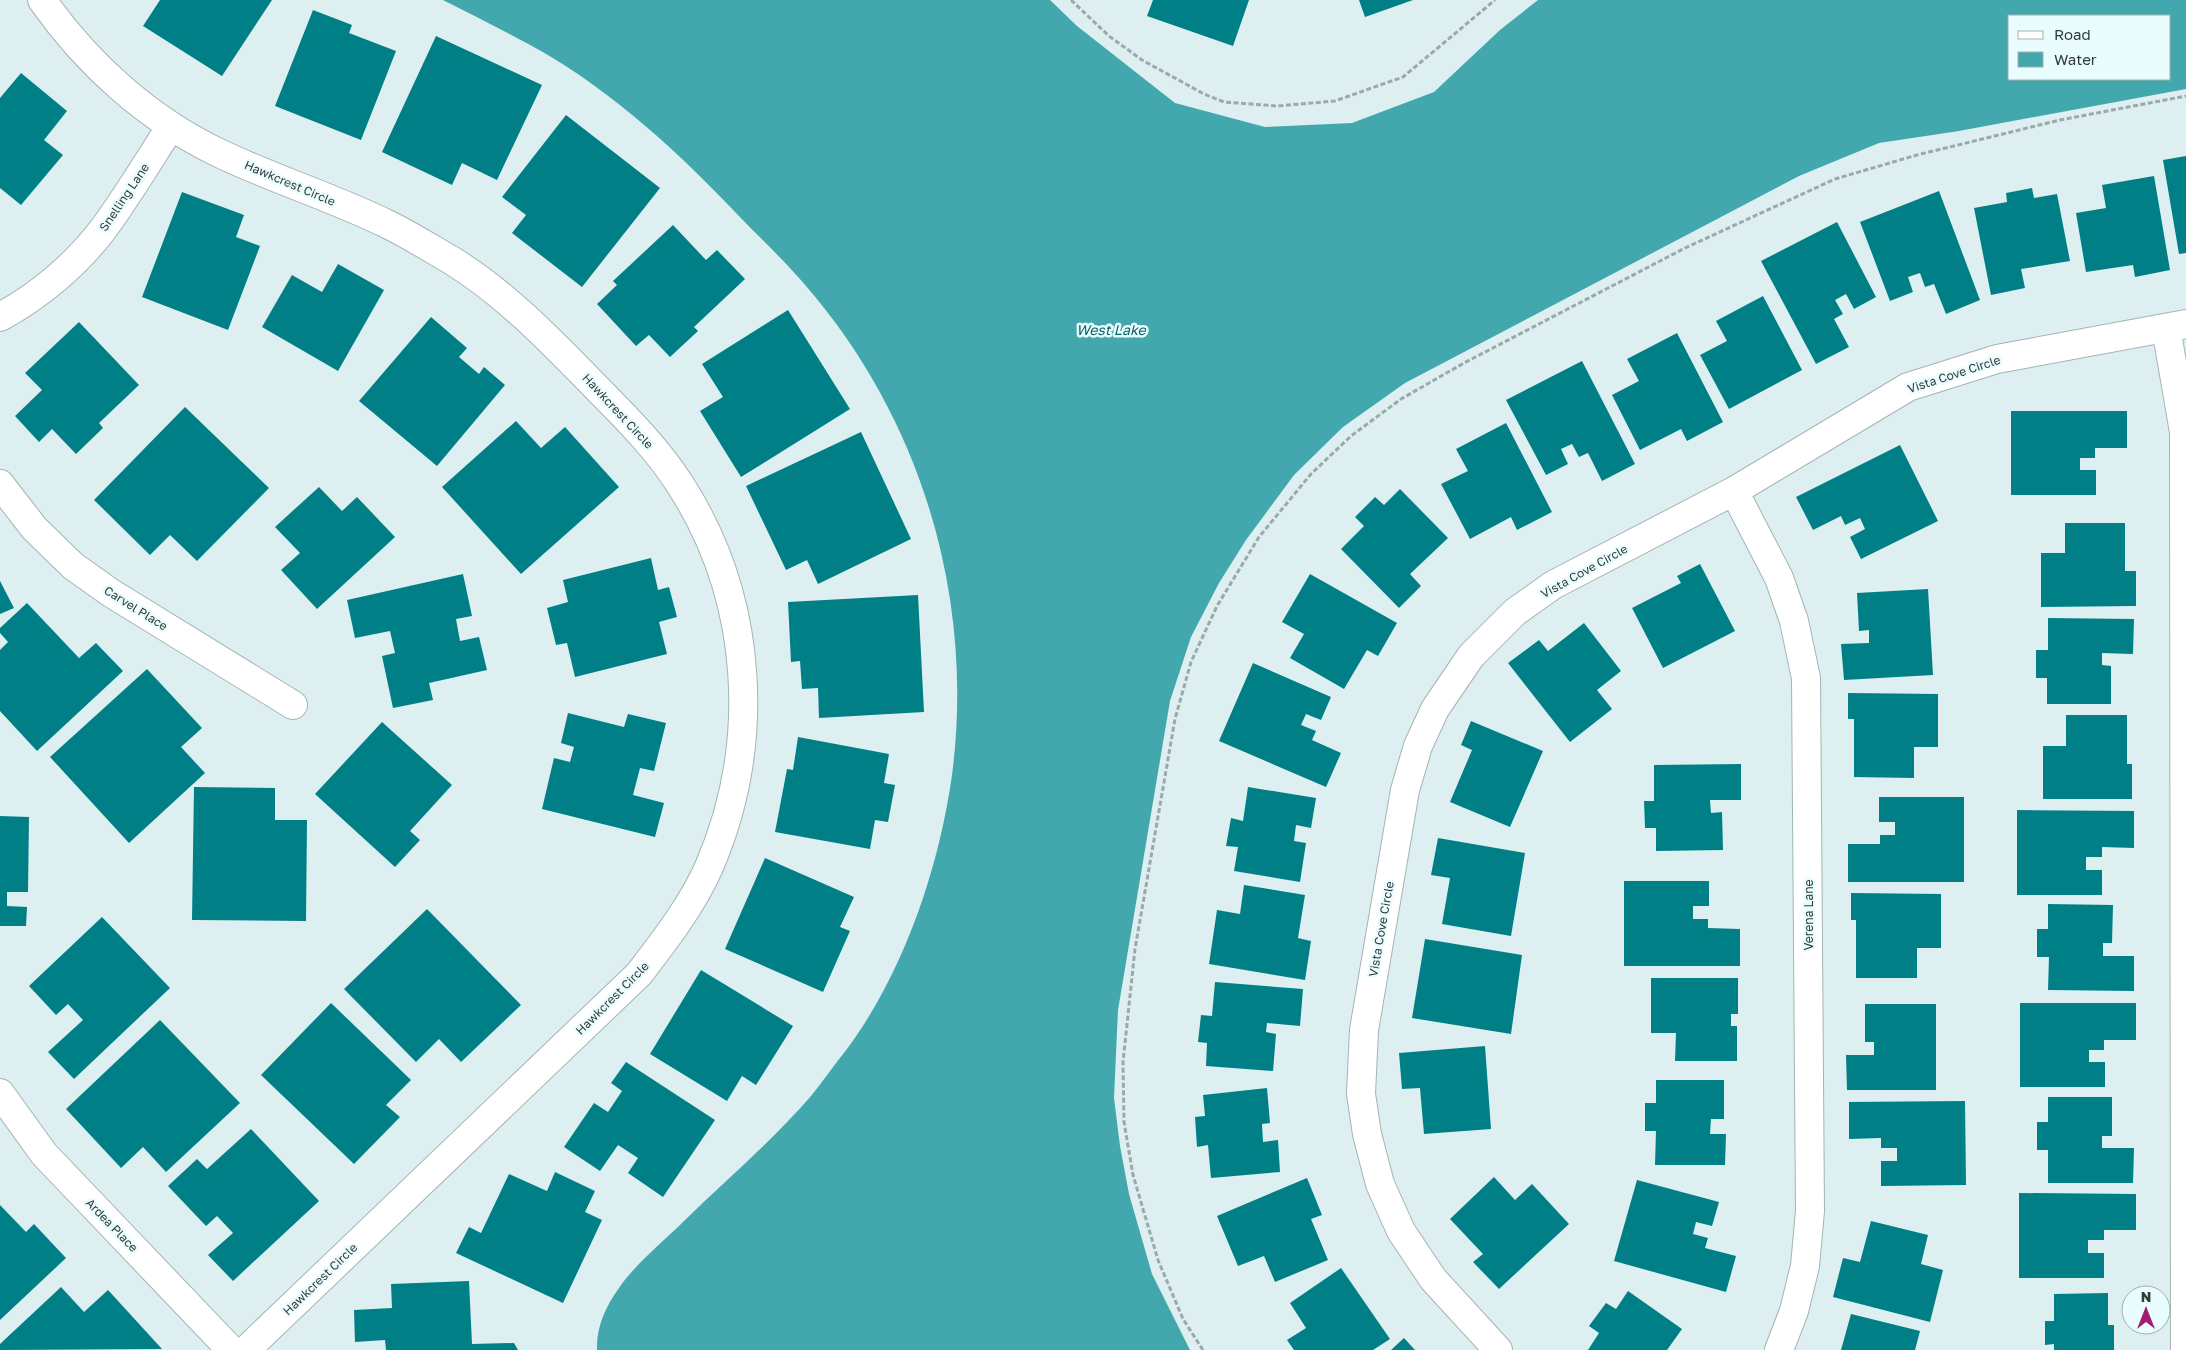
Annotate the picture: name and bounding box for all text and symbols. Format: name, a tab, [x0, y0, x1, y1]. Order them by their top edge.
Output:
legend	[2008, 15, 2171, 80]
text: Road	[2054, 25, 2091, 43]
text: Water	[2054, 50, 2097, 68]
street label: Hawkcrest Circle	[242, 157, 338, 209]
street label: Snelling Lane	[96, 160, 152, 234]
water label: West Lake	[1076, 321, 1147, 338]
street label: Vista Cove Circle	[1906, 352, 2002, 396]
street label: Hawkcrest Circle	[579, 370, 657, 452]
street label: Vista Cove Circle	[1538, 541, 1630, 601]
street label: Carvel Place	[101, 582, 171, 634]
street label: Verena Lane	[1801, 879, 1816, 951]
street label: Vista Cove Circle	[1365, 880, 1397, 978]
street label: Hawkcrest Circle	[572, 958, 652, 1038]
street label: Ardea Place	[83, 1195, 141, 1255]
street label: Hawkcrest Circle	[280, 1240, 360, 1318]
north arrow	[2121, 1285, 2171, 1335]
text: N	[2141, 1288, 2151, 1305]

